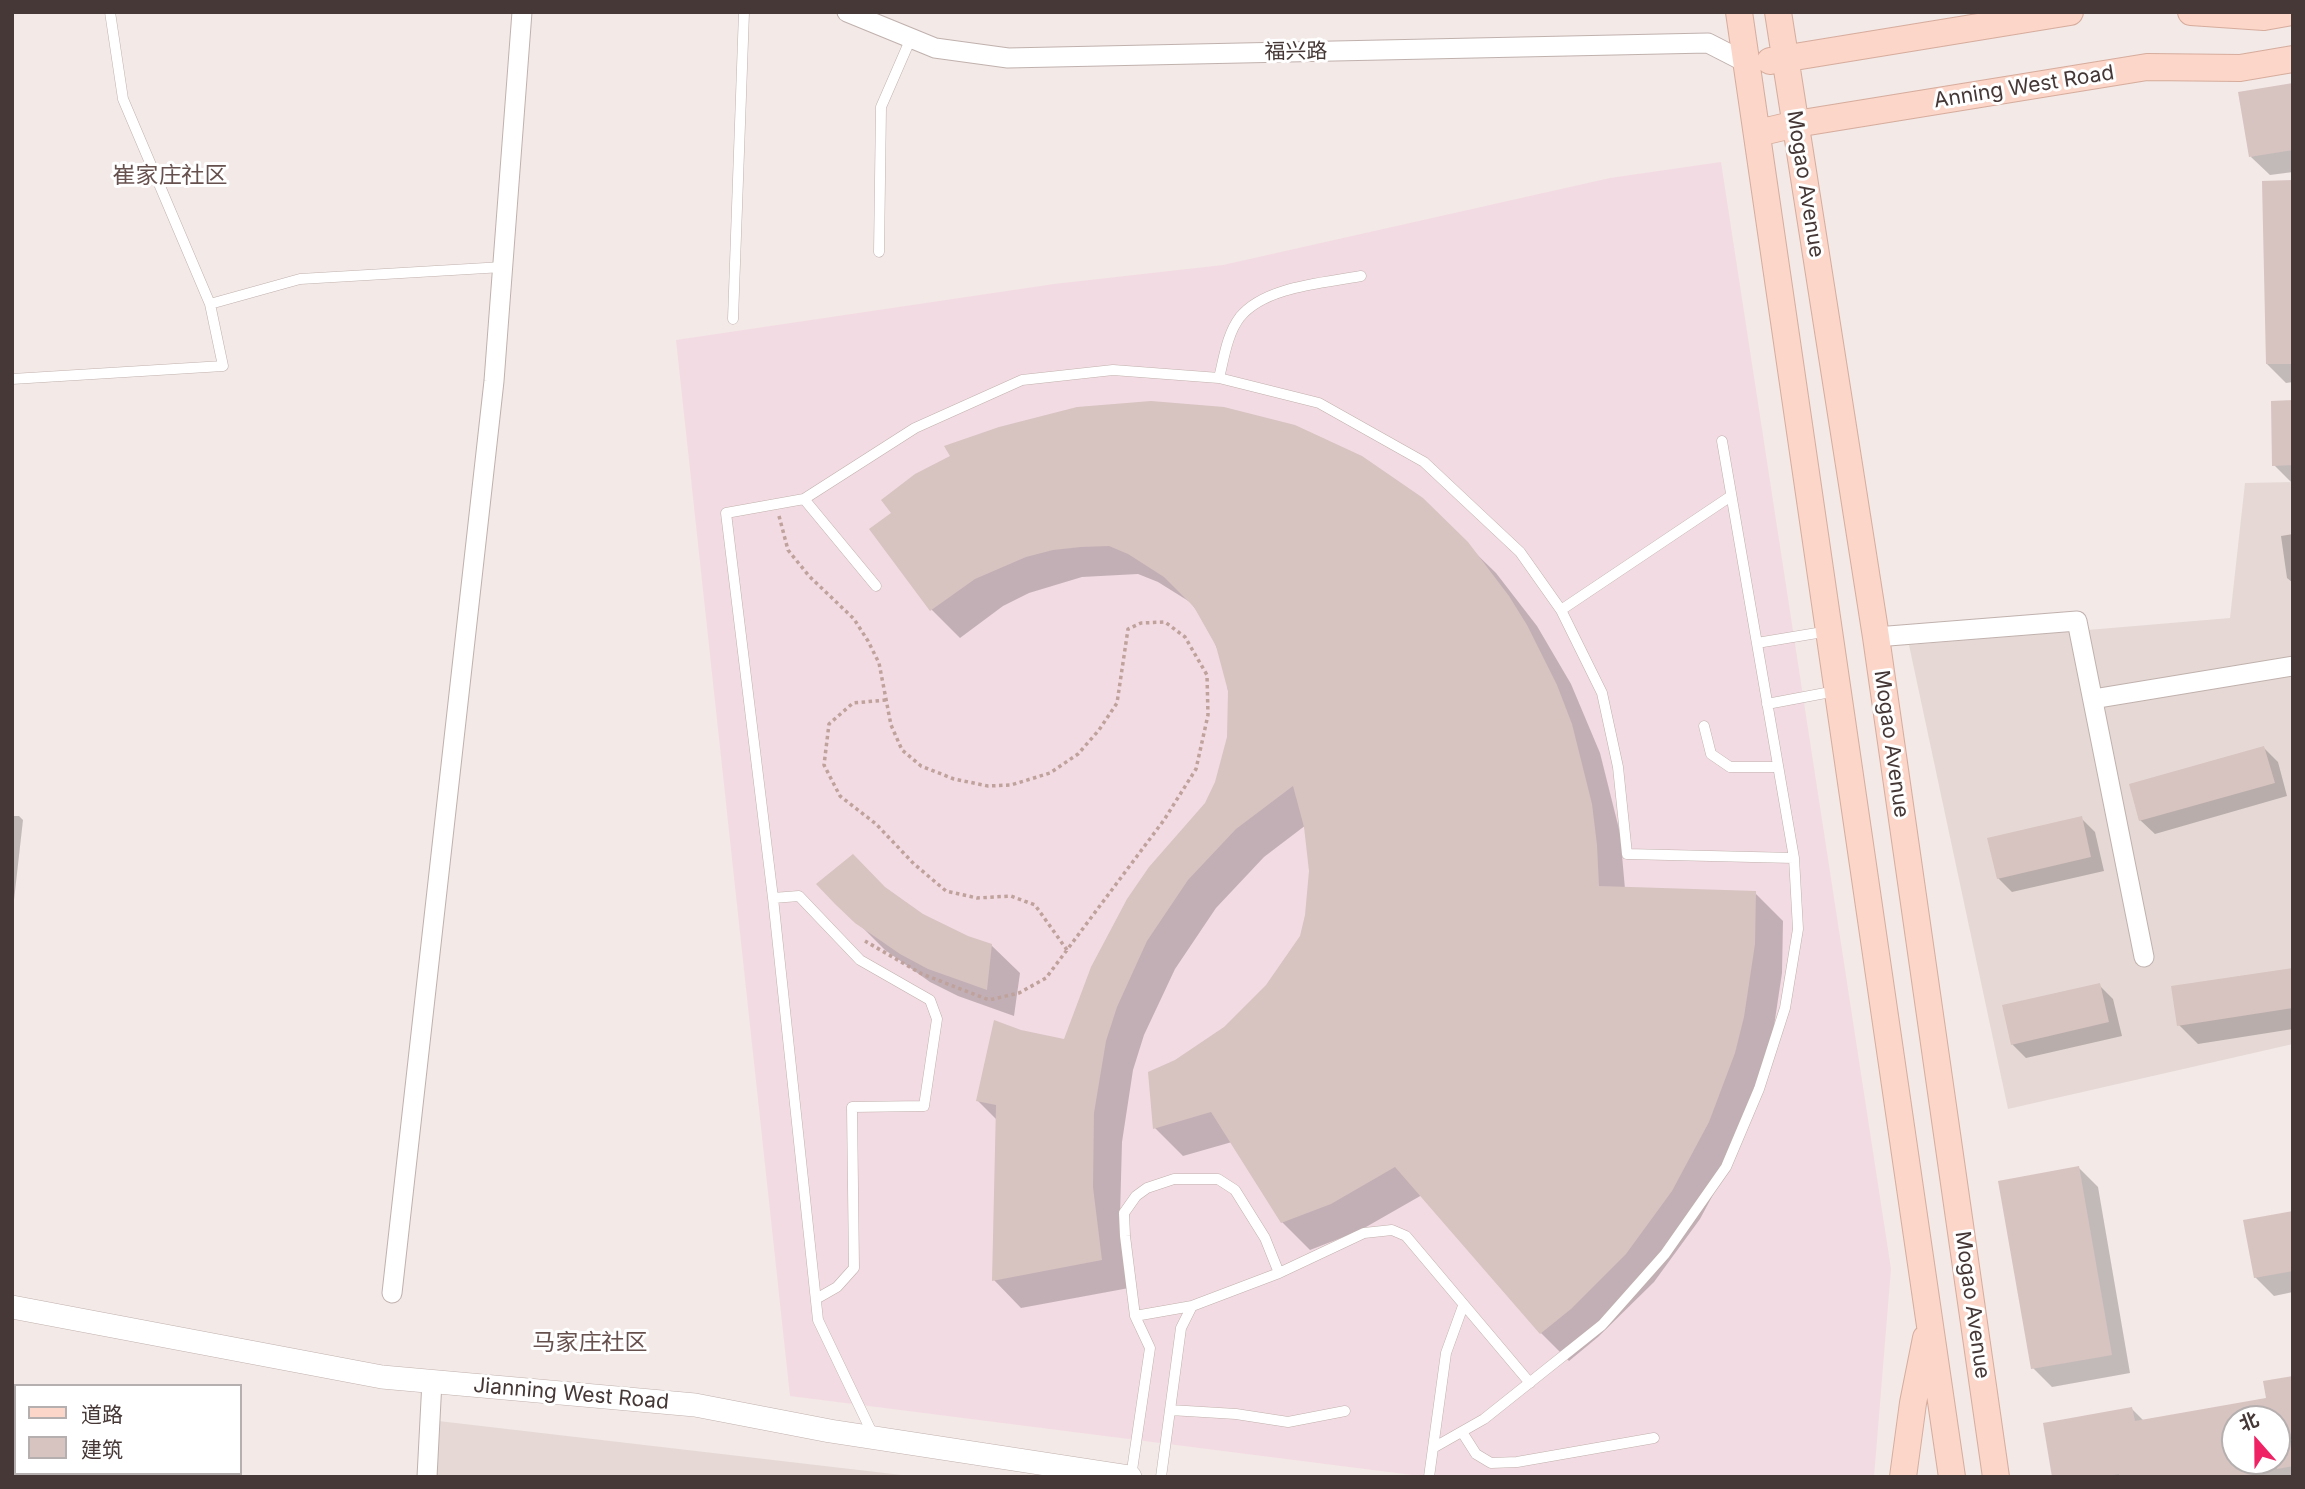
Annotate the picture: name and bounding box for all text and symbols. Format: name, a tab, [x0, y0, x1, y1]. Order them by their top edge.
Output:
street label: 福兴路	[1264, 39, 1328, 65]
street label: Anning West Road	[1932, 60, 2116, 114]
street label: Mogao Avenue	[1781, 109, 1829, 259]
district label: 崔家庄社区	[113, 162, 227, 190]
street label: Mogao Avenue	[1868, 669, 1914, 819]
street label: Mogao Avenue	[1949, 1230, 1995, 1380]
district label: 马家庄社区	[533, 1329, 647, 1357]
street label: Jianning West Road	[472, 1373, 670, 1415]
legend	[14, 1384, 242, 1475]
text: 道路	[81, 1402, 123, 1427]
north arrow	[2221, 1405, 2291, 1475]
text: 北	[2236, 1408, 2262, 1436]
text: 建筑	[81, 1437, 123, 1462]

